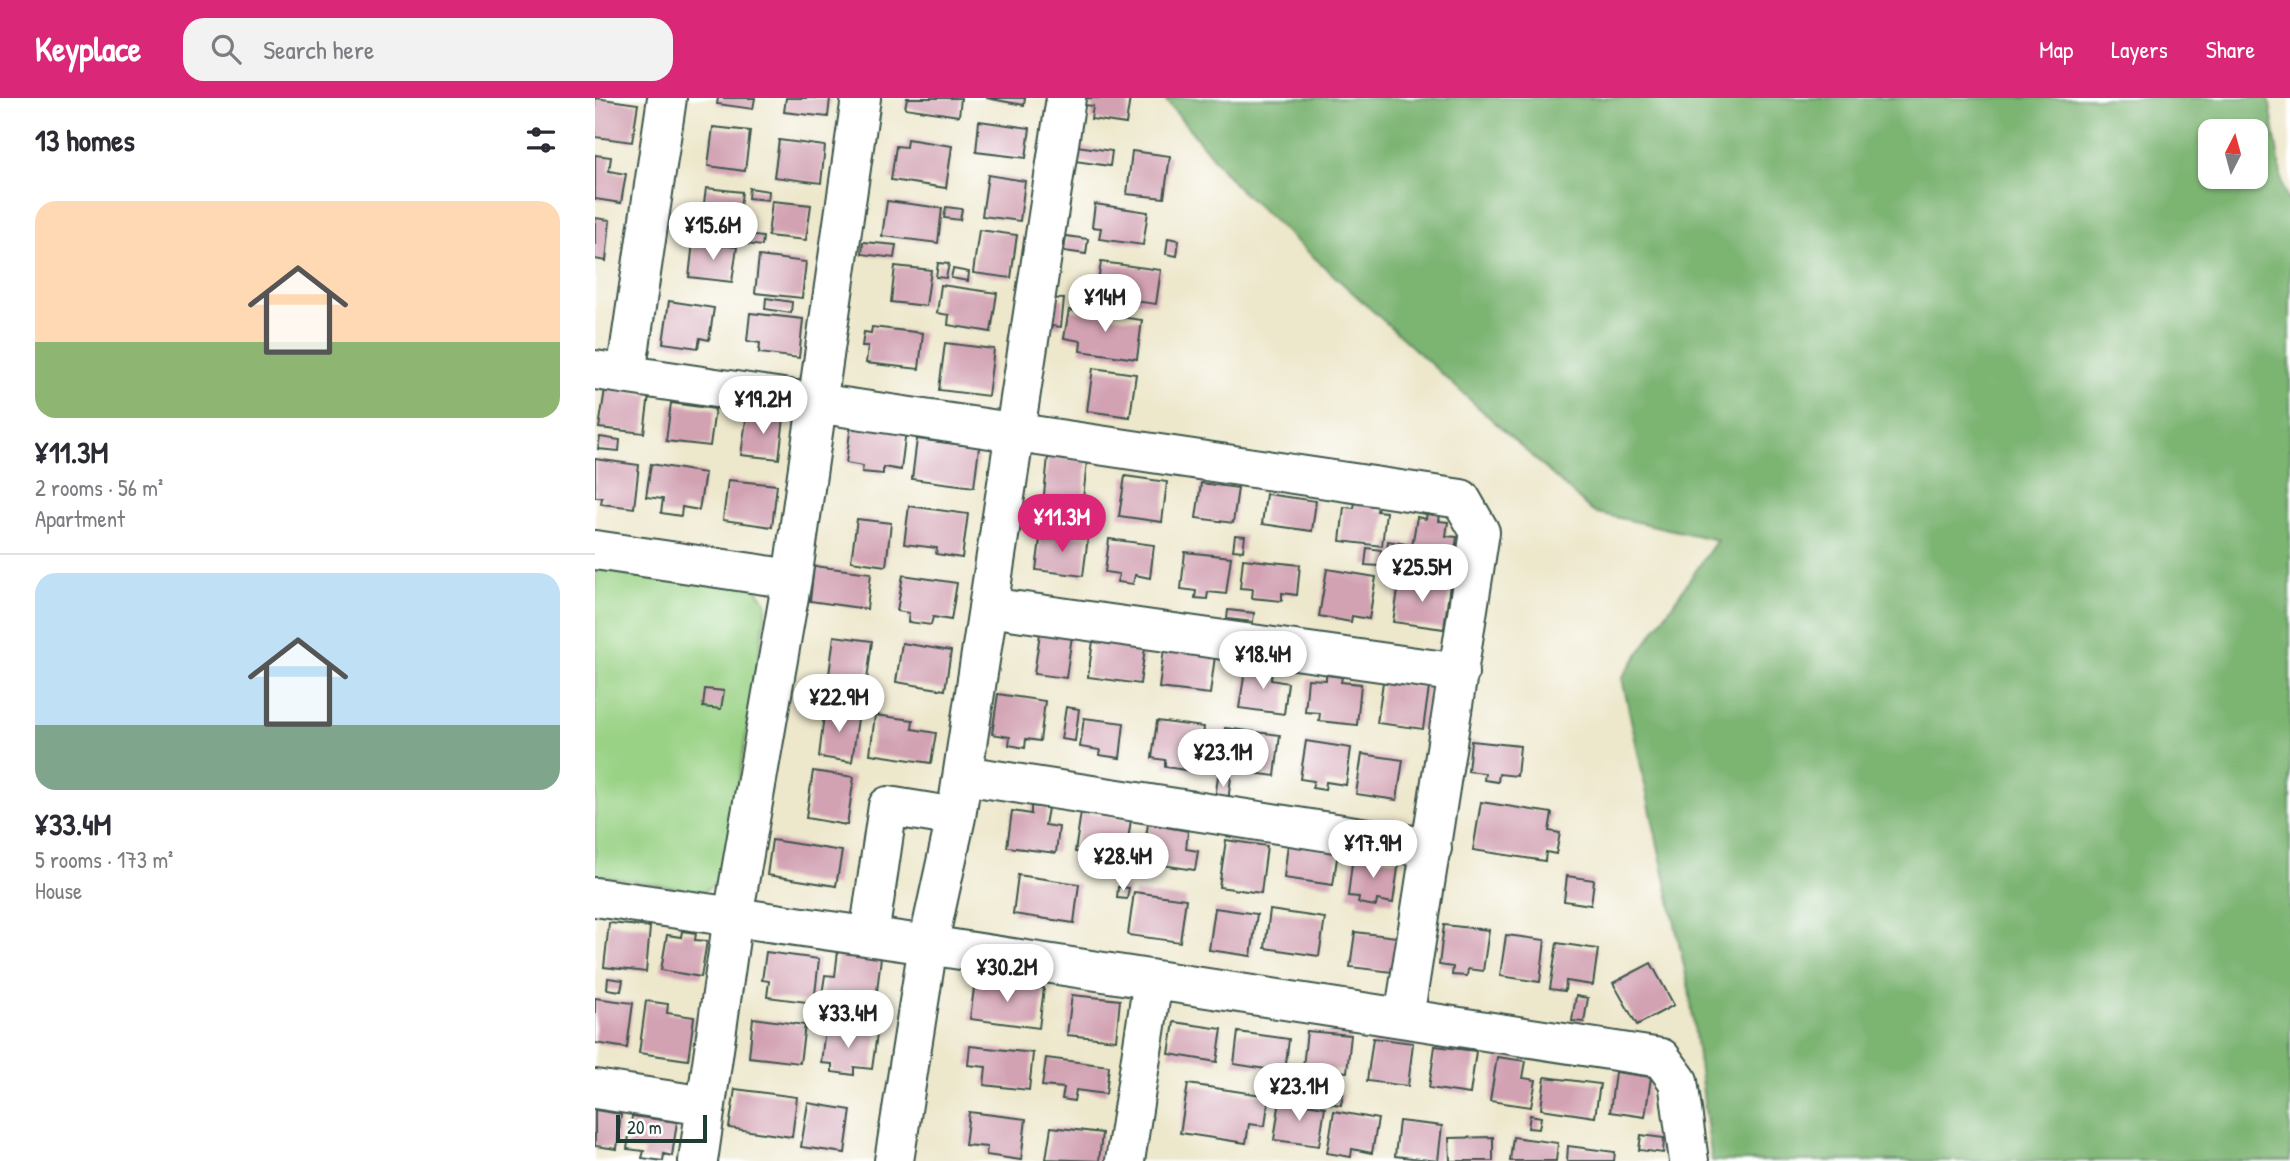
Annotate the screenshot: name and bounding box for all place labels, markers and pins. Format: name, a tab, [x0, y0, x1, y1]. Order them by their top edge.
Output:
pin: ¥15.6M	[656, 202, 770, 262]
pin: ¥14M	[1064, 274, 1146, 334]
pin: ¥19.2M	[706, 376, 820, 436]
pin: ¥11.3M	[1005, 494, 1119, 554]
pin: ¥25.5M	[1365, 545, 1479, 604]
pin: ¥18.4M	[1206, 632, 1320, 691]
pin: ¥22.9M	[782, 674, 896, 734]
pin: ¥23.1M	[1166, 730, 1280, 789]
pin: ¥17.9M	[1316, 820, 1430, 880]
pin: ¥28.4M	[1066, 834, 1180, 893]
pin: ¥30.2M	[950, 944, 1064, 1004]
pin: ¥33.4M	[791, 990, 905, 1050]
pin: ¥23.1M	[1242, 1063, 1356, 1123]

